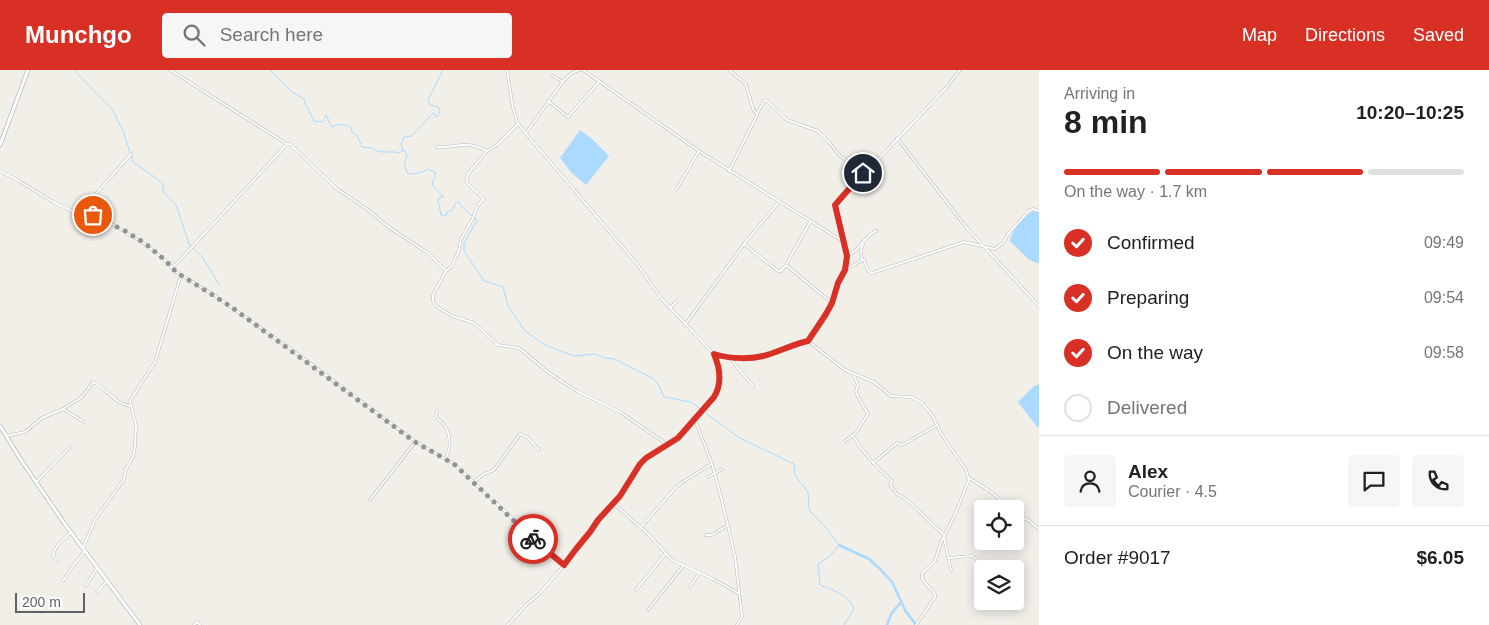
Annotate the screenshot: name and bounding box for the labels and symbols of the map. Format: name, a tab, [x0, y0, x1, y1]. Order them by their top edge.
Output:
pin	[842, 152, 884, 194]
pin	[72, 194, 114, 236]
courier	[508, 514, 558, 564]
scale bar	[15, 590, 85, 613]

